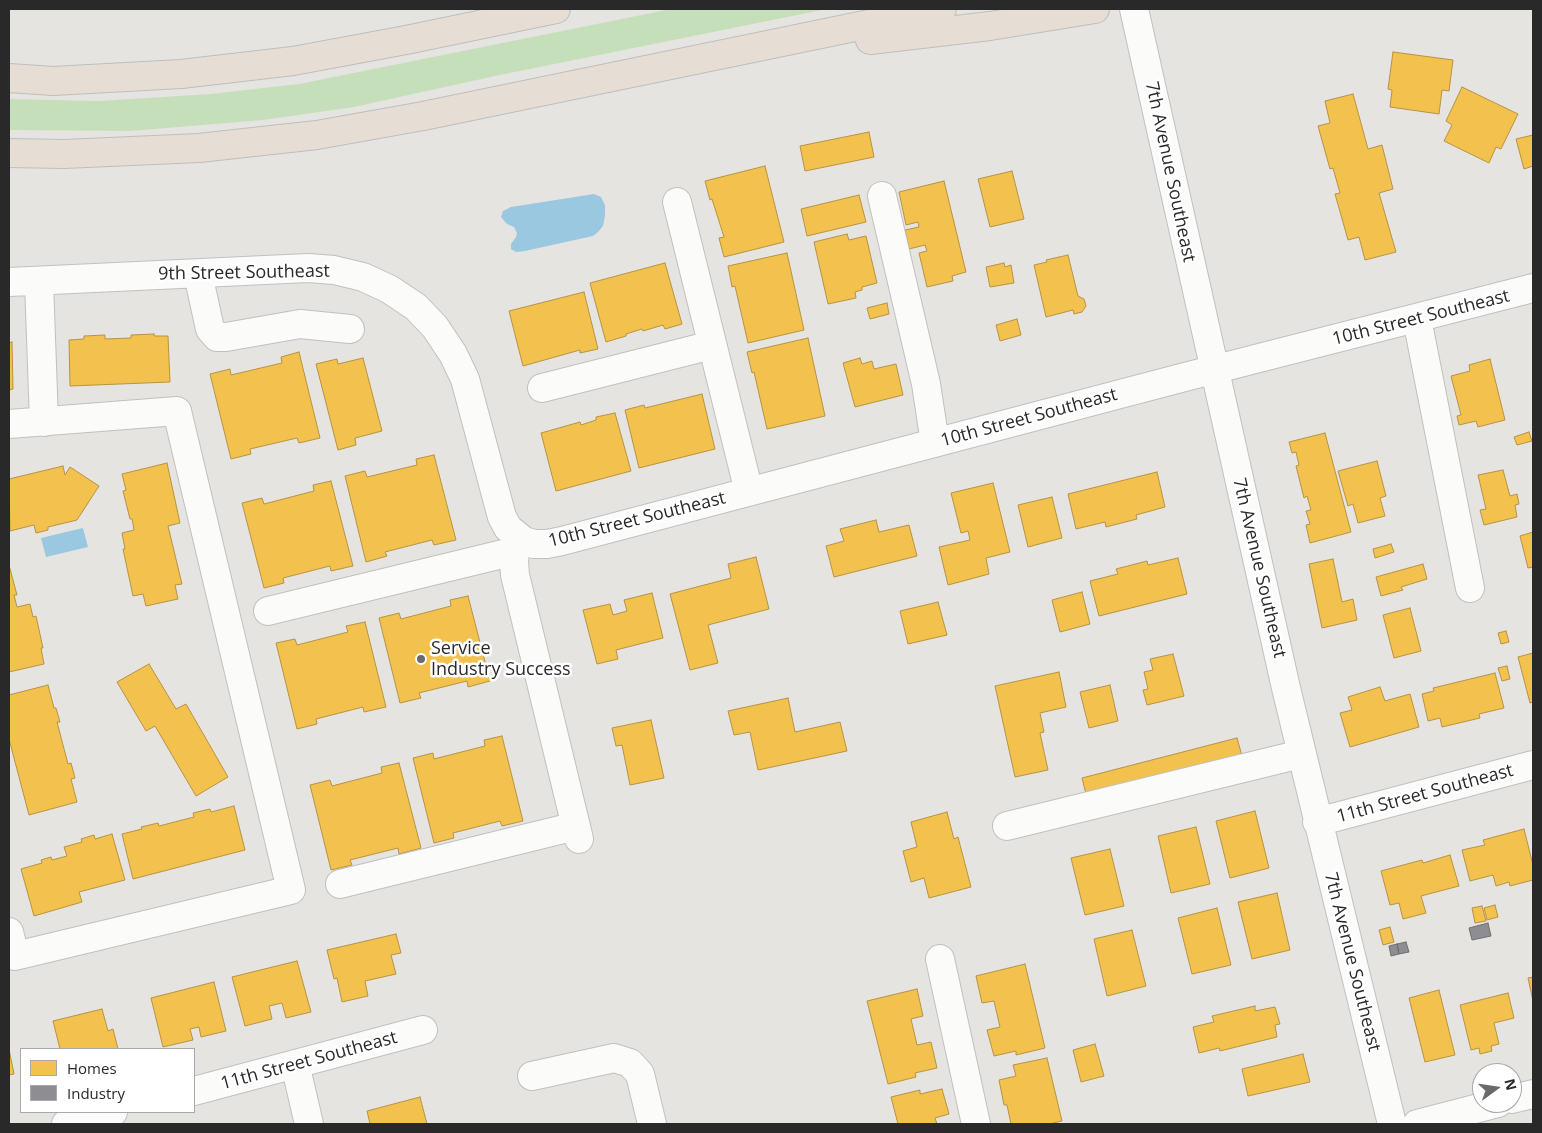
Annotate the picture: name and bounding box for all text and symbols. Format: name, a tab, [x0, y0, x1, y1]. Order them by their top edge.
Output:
street label: 7th Avenue Southeast	[1140, 80, 1200, 264]
street label: 9th Street Southeast	[158, 261, 330, 285]
street label: 10th Street Southeast	[1330, 286, 1512, 350]
street label: 10th Street Southeast	[938, 384, 1120, 452]
street label: 7th Avenue Southeast	[1228, 476, 1290, 660]
street label: 10th Street Southeast	[546, 488, 728, 552]
place label: Service Industry Success	[431, 638, 571, 681]
marker: Service Industry Success	[415, 653, 427, 665]
street label: 11th Street Southeast	[1334, 760, 1516, 828]
street label: 7th Avenue Southeast	[1319, 870, 1385, 1054]
street label: 11th Street Southeast	[218, 1027, 400, 1095]
legend	[20, 1048, 195, 1113]
text: Homes	[67, 1058, 117, 1078]
north arrow	[1472, 1063, 1522, 1113]
text: N	[1500, 1077, 1522, 1092]
text: Industry	[67, 1083, 125, 1103]

